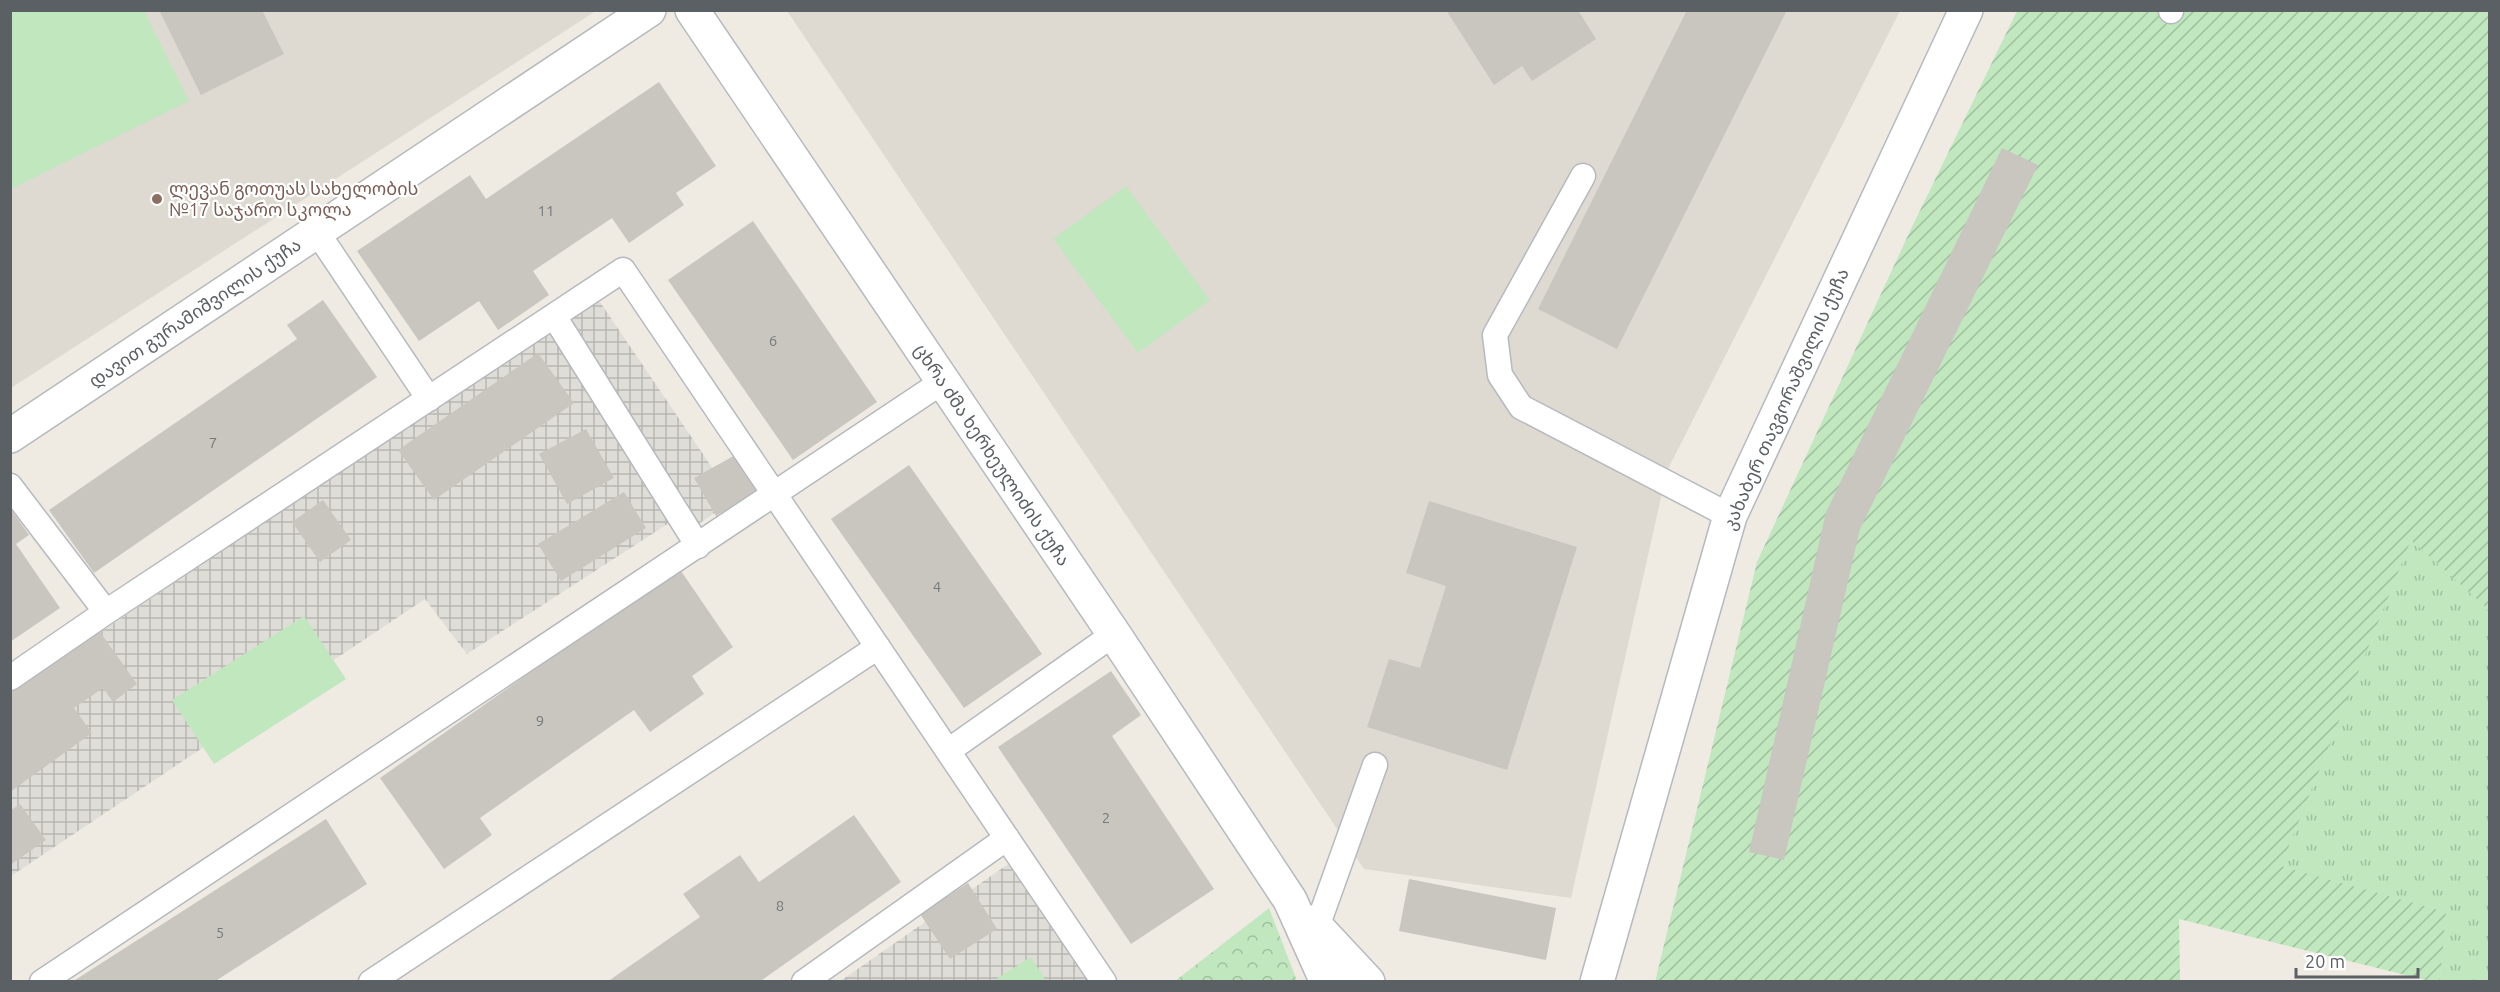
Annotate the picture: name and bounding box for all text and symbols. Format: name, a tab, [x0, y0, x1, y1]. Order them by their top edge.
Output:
place label: ლევან გოთუას სახელობის №17 საჯარო სკოლა	[169, 178, 418, 221]
marker: ლევან გოთუას სახელობის №17 საჯარო სკოლა	[150, 192, 164, 206]
house number: 11	[538, 202, 554, 219]
street label: დავით გურამიშვილის ქუჩა	[85, 234, 305, 392]
street label: კახაბერ თავგორაშვილის ქუჩა	[1718, 265, 1854, 533]
house number: 6	[769, 332, 777, 349]
street label: ცხრა ძმა ხერხეულიძის ქუჩა	[909, 340, 1075, 570]
house number: 7	[209, 434, 217, 451]
house number: 4	[933, 578, 941, 595]
house number: 9	[536, 712, 544, 729]
house number: 2	[1102, 809, 1110, 826]
house number: 8	[776, 897, 784, 914]
house number: 5	[216, 924, 224, 941]
scale bar	[2296, 941, 2418, 979]
text: 20 m	[2305, 951, 2345, 971]

